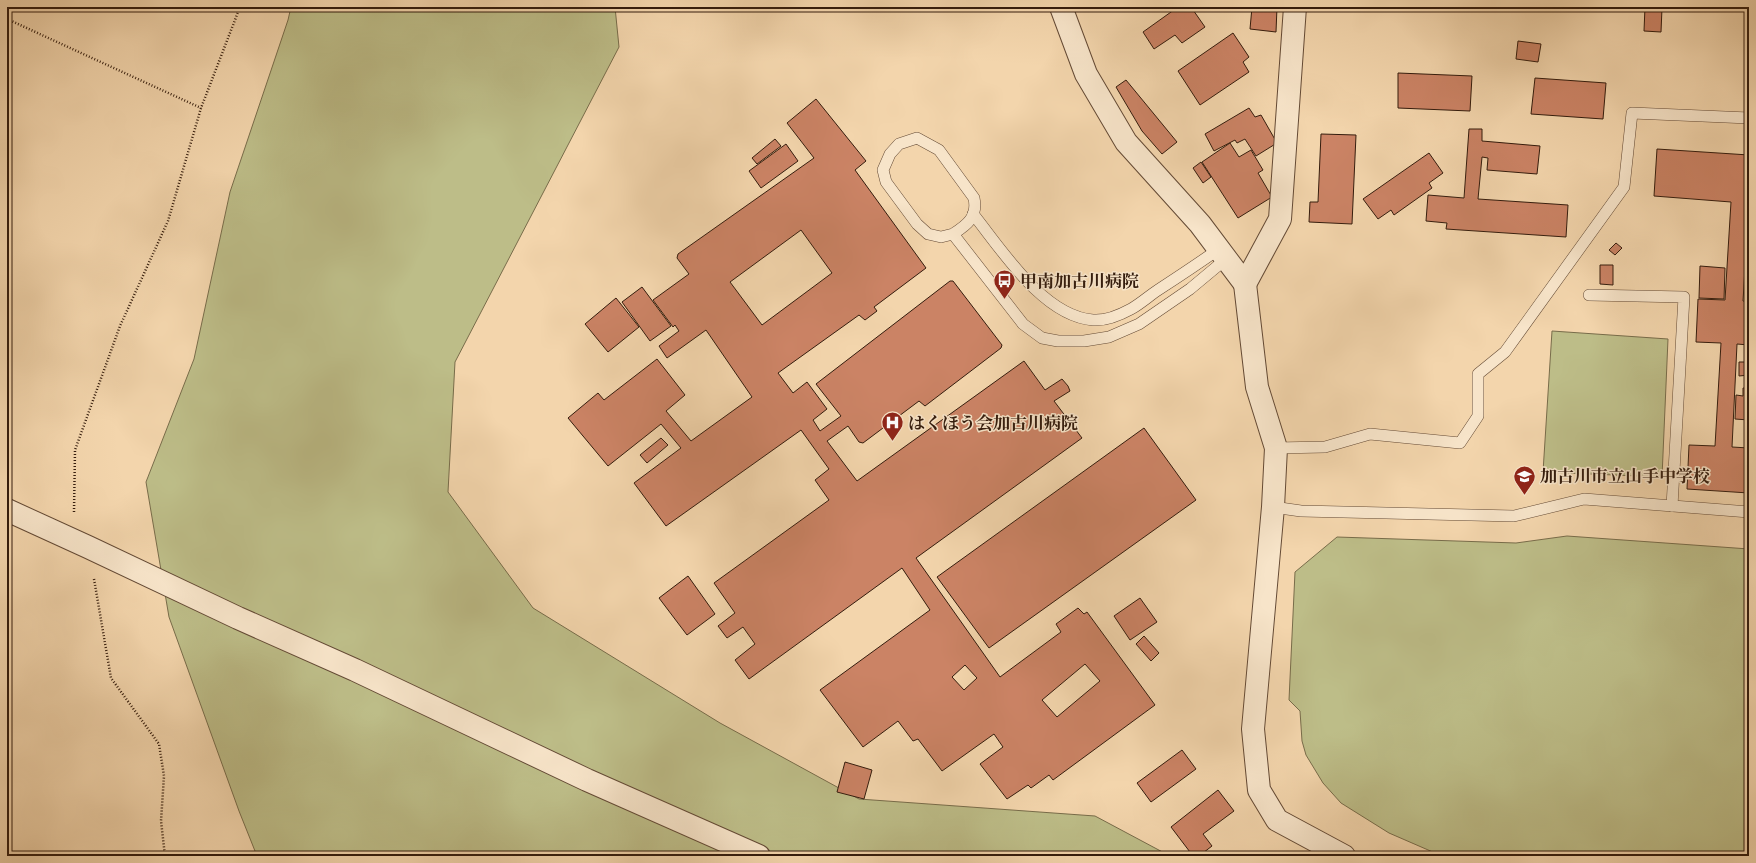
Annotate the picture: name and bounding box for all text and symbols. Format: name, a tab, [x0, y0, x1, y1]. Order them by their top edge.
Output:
bus stop icon: 甲南加古川病院	[992, 268, 1018, 301]
place label: 甲南加古川病院	[1020, 271, 1139, 293]
hospital icon: はくほう会加古川病院	[879, 410, 905, 443]
place label: はくほう会加古川病院	[908, 413, 1078, 435]
school or university icon: 加古川市立山手中学校	[1512, 463, 1538, 496]
place label: 加古川市立山手中学校	[1540, 466, 1710, 488]

